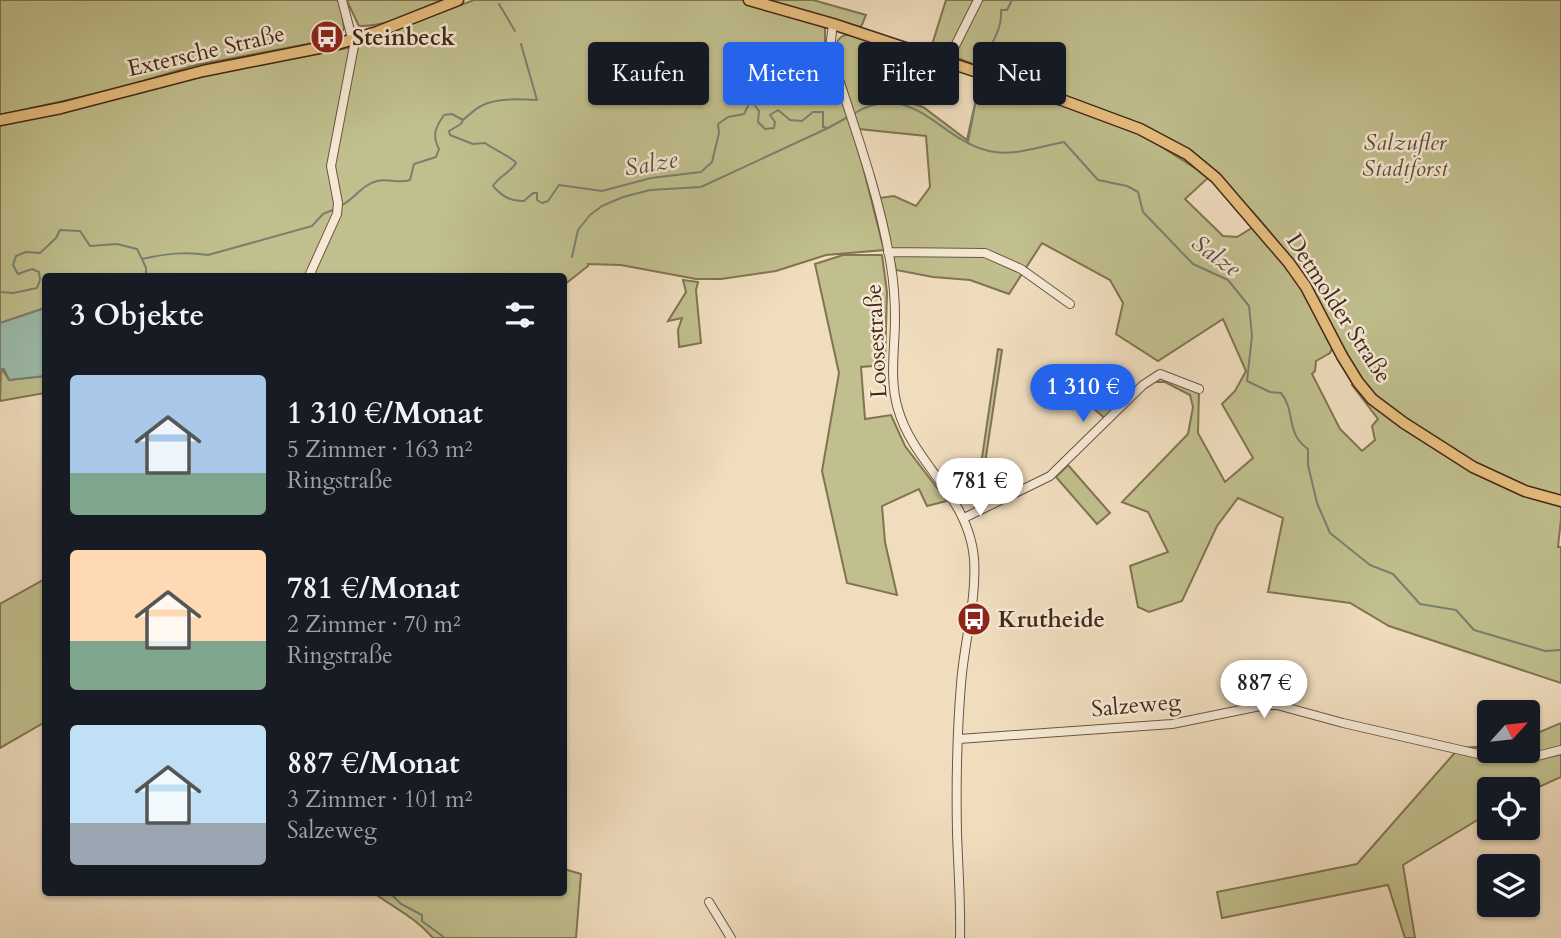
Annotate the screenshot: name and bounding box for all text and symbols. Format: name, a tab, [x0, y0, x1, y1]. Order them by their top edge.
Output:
street label: Extersche Straße	[124, 18, 288, 84]
bus stop icon: Steinbeck	[308, 18, 346, 56]
place label: Steinbeck	[352, 22, 456, 53]
chip: Kaufen	[588, 42, 709, 105]
chip: Mieten	[723, 42, 844, 105]
chip: Filter	[858, 42, 959, 105]
chip: Neu	[973, 42, 1066, 105]
park label: Salzufler Stadtforst	[1362, 127, 1449, 184]
water label: Salze	[622, 143, 681, 185]
water label: Salze	[1185, 227, 1248, 285]
street label: Detmolder Straße	[1279, 227, 1399, 389]
street label: Loosestraße	[858, 283, 894, 399]
text: 3 Objekte	[70, 295, 204, 336]
icon: filters	[501, 296, 539, 334]
pin: 1 310 €	[1018, 364, 1148, 424]
text: 1 310 €	[1046, 371, 1120, 402]
text: 1 310 €/Monat	[287, 393, 483, 434]
icon: home	[126, 403, 210, 487]
text: 5 Zimmer · 163 m²	[287, 434, 472, 465]
pin: 781 €	[931, 458, 1029, 518]
text: Ringstraße	[287, 465, 393, 496]
text: 781 €	[952, 465, 1008, 496]
text: 781 €/Monat	[287, 568, 459, 609]
icon: home	[126, 578, 210, 662]
bus stop icon: Krutheide	[955, 600, 993, 638]
place label: Krutheide	[998, 604, 1105, 635]
text: 2 Zimmer · 70 m²	[287, 609, 461, 640]
text: Ringstraße	[287, 640, 393, 671]
pin: 887 €	[1215, 660, 1313, 720]
text: 887 €	[1236, 667, 1292, 698]
street label: Salzeweg	[1090, 686, 1182, 724]
north arrow	[1477, 700, 1540, 763]
map controls	[1477, 700, 1540, 917]
text: 887 €/Monat	[287, 743, 459, 784]
icon: home	[126, 753, 210, 837]
button: locate	[1477, 777, 1540, 840]
text: 3 Zimmer · 101 m²	[287, 784, 472, 815]
text: Salzeweg	[287, 815, 377, 846]
button: layers	[1477, 854, 1540, 917]

